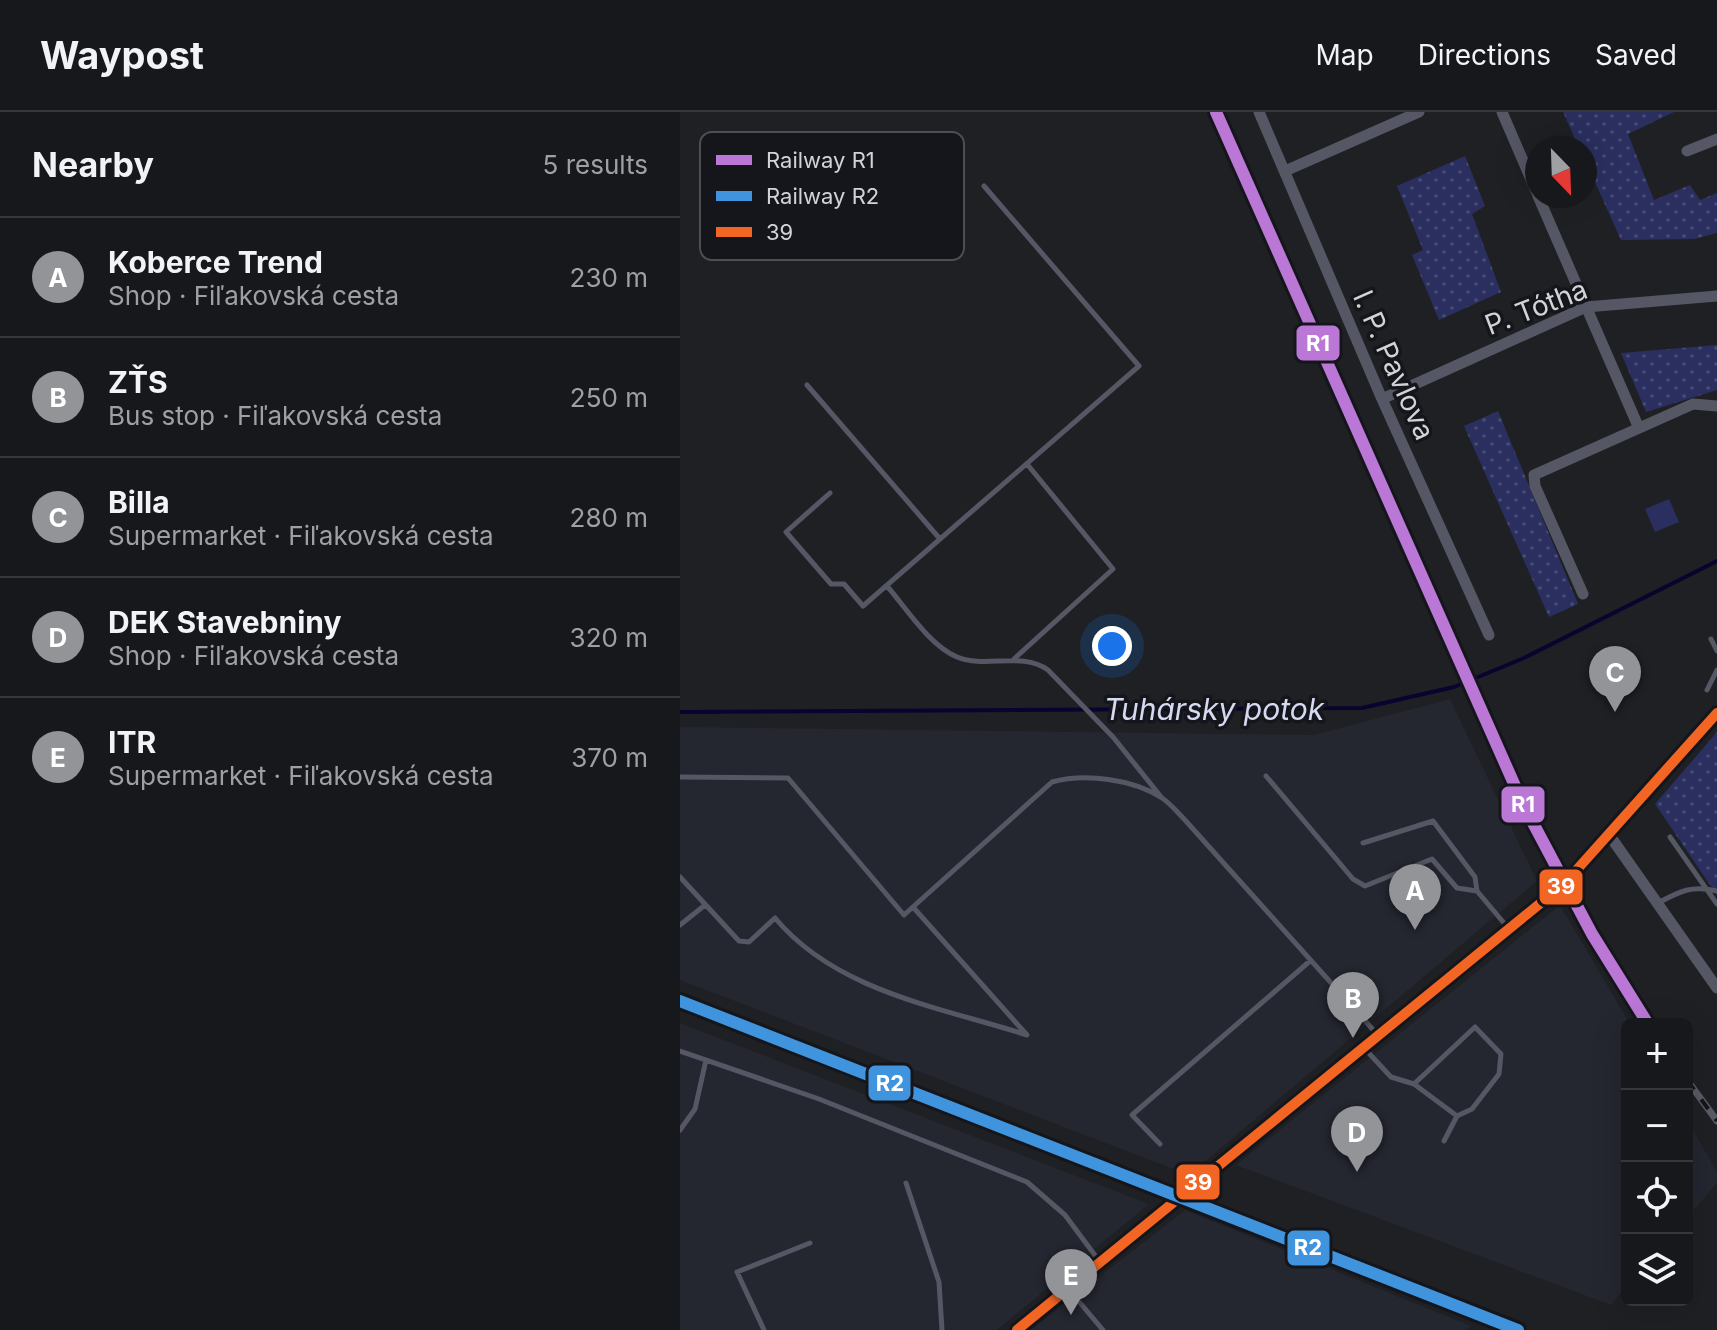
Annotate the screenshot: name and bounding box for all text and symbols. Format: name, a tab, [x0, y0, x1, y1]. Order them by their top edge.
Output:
text: Waypost	[40, 32, 204, 78]
text: Map	[1315, 38, 1374, 72]
text: Directions	[1418, 38, 1551, 72]
text: Saved	[1595, 38, 1677, 72]
legend	[700, 132, 964, 260]
north arrow	[1525, 136, 1597, 208]
text: Nearby	[32, 144, 154, 185]
text: Railway R1	[766, 147, 875, 173]
text: 5 results	[543, 149, 648, 180]
text: Railway R2	[766, 183, 879, 209]
text: 39	[766, 219, 793, 245]
text: Koberce Trend	[108, 244, 323, 280]
text: A	[48, 262, 68, 293]
text: 230 m	[570, 262, 648, 293]
street label: P. Tótha	[1480, 272, 1592, 342]
text: Shop · Fiľakovská cesta	[108, 280, 399, 311]
street label: I. P. Pavlova	[1346, 285, 1442, 445]
line badge: R1	[1295, 324, 1341, 362]
text: R1	[1306, 330, 1330, 356]
text: ZŤS	[108, 364, 168, 400]
text: B	[49, 382, 67, 413]
text: 250 m	[570, 382, 648, 413]
text: Bus stop · Fiľakovská cesta	[108, 400, 442, 431]
text: Billa	[108, 484, 170, 520]
text: C	[48, 502, 68, 533]
text: 280 m	[570, 502, 648, 533]
text: Supermarket · Fiľakovská cesta	[108, 520, 494, 551]
text: DEK Stavebniny	[108, 604, 342, 640]
text: D	[49, 622, 67, 653]
text: 320 m	[570, 622, 648, 653]
your location	[1092, 626, 1132, 666]
text: Shop · Fiľakovská cesta	[108, 640, 399, 671]
pin: C	[1589, 646, 1641, 712]
water label: Tuhársky potok	[1104, 691, 1325, 727]
text: ITR	[108, 724, 156, 760]
text: E	[50, 742, 66, 773]
text: 370 m	[571, 742, 648, 773]
text: Supermarket · Fiľakovská cesta	[108, 760, 494, 791]
line badge: R1	[1500, 785, 1546, 824]
text: R1	[1511, 791, 1535, 817]
pin: A	[1389, 864, 1441, 930]
line badge: 39	[1538, 868, 1584, 906]
text: 39	[1547, 873, 1575, 899]
pin: B	[1327, 972, 1379, 1038]
map controls	[1621, 1018, 1693, 1306]
button: +	[1621, 1018, 1693, 1090]
line badge: R2	[867, 1064, 912, 1102]
text: R2	[876, 1070, 904, 1096]
button: −	[1621, 1090, 1693, 1162]
pin: D	[1331, 1106, 1383, 1172]
button: locate	[1621, 1162, 1693, 1234]
line badge: 39	[1175, 1163, 1221, 1201]
text: 39	[1184, 1169, 1212, 1195]
line badge: R2	[1286, 1229, 1331, 1267]
text: R2	[1294, 1234, 1322, 1260]
button: layers	[1621, 1234, 1693, 1306]
pin: E	[1045, 1249, 1097, 1315]

